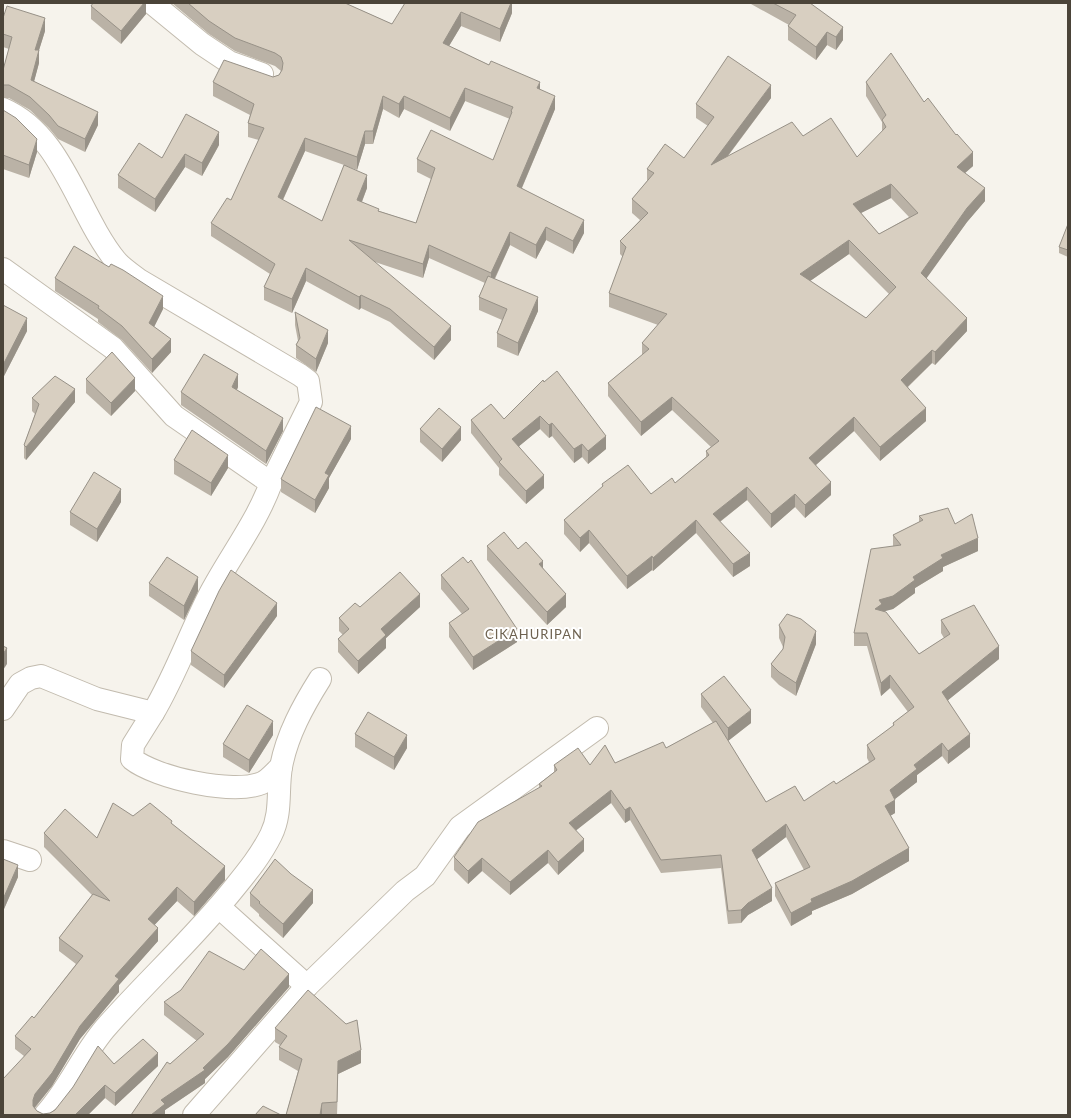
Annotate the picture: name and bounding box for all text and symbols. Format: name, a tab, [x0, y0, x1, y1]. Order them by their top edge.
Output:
district label: CIKAHURIPAN	[485, 626, 583, 642]

